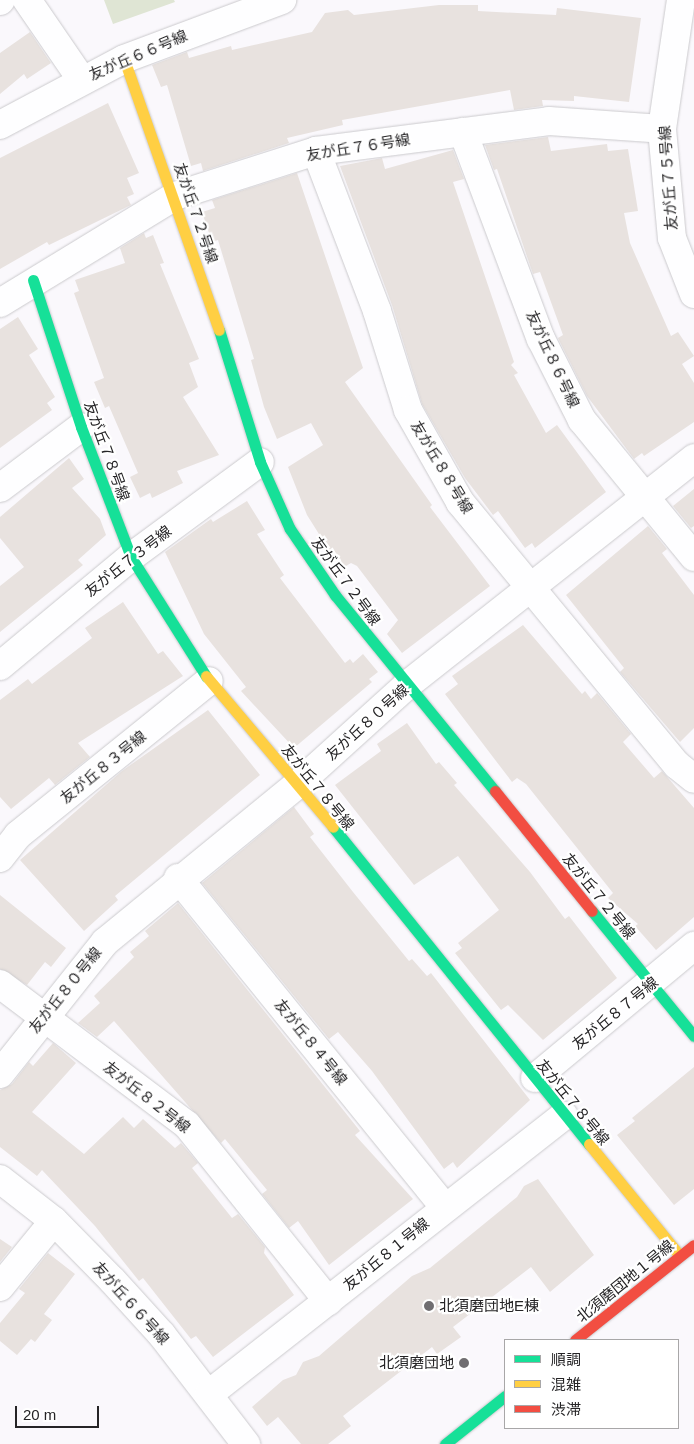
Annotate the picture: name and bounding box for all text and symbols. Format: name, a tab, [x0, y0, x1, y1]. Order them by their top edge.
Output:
street label: 友が丘６６号線	[86, 26, 190, 84]
street label: 友が丘７５号線	[655, 125, 681, 231]
street label: 友が丘７６号線	[305, 130, 411, 164]
street label: 友が丘７２号線	[170, 160, 222, 266]
street label: 友が丘８６号線	[523, 308, 583, 410]
street label: 友が丘７８号線	[81, 399, 133, 503]
street label: 友が丘８８号線	[407, 417, 477, 517]
street label: 友が丘７３号線	[81, 522, 175, 600]
street label: 友が丘７２号線	[308, 533, 384, 629]
street label: 友が丘８０号線	[322, 680, 412, 764]
street label: 友が丘８３号線	[57, 727, 149, 807]
street label: 友が丘７８号線	[278, 741, 358, 833]
street label: 友が丘７２号線	[559, 850, 639, 942]
street label: 友が丘８０号線	[25, 944, 105, 1036]
street label: 友が丘８７号線	[569, 973, 661, 1053]
street label: 友が丘８４号線	[271, 996, 351, 1088]
street label: 友が丘７８号線	[533, 1056, 613, 1148]
street label: 友が丘８２号線	[100, 1058, 194, 1136]
street label: 友が丘８１号線	[340, 1214, 432, 1294]
street label: 北須磨団地１号線	[573, 1236, 677, 1326]
street label: 友が丘６６号線	[89, 1258, 173, 1348]
place label: 北須磨団地E棟	[439, 1297, 539, 1315]
marker: 北須磨団地E棟	[423, 1300, 435, 1312]
legend	[504, 1339, 679, 1429]
text: 順調	[551, 1351, 581, 1368]
place label: 北須磨団地	[379, 1354, 454, 1372]
marker: 北須磨団地	[458, 1357, 470, 1369]
text: 混雑	[551, 1376, 581, 1393]
scale bar	[18, 1396, 101, 1428]
text: 渋滞	[551, 1401, 581, 1418]
text: 20 m	[23, 1406, 56, 1423]

